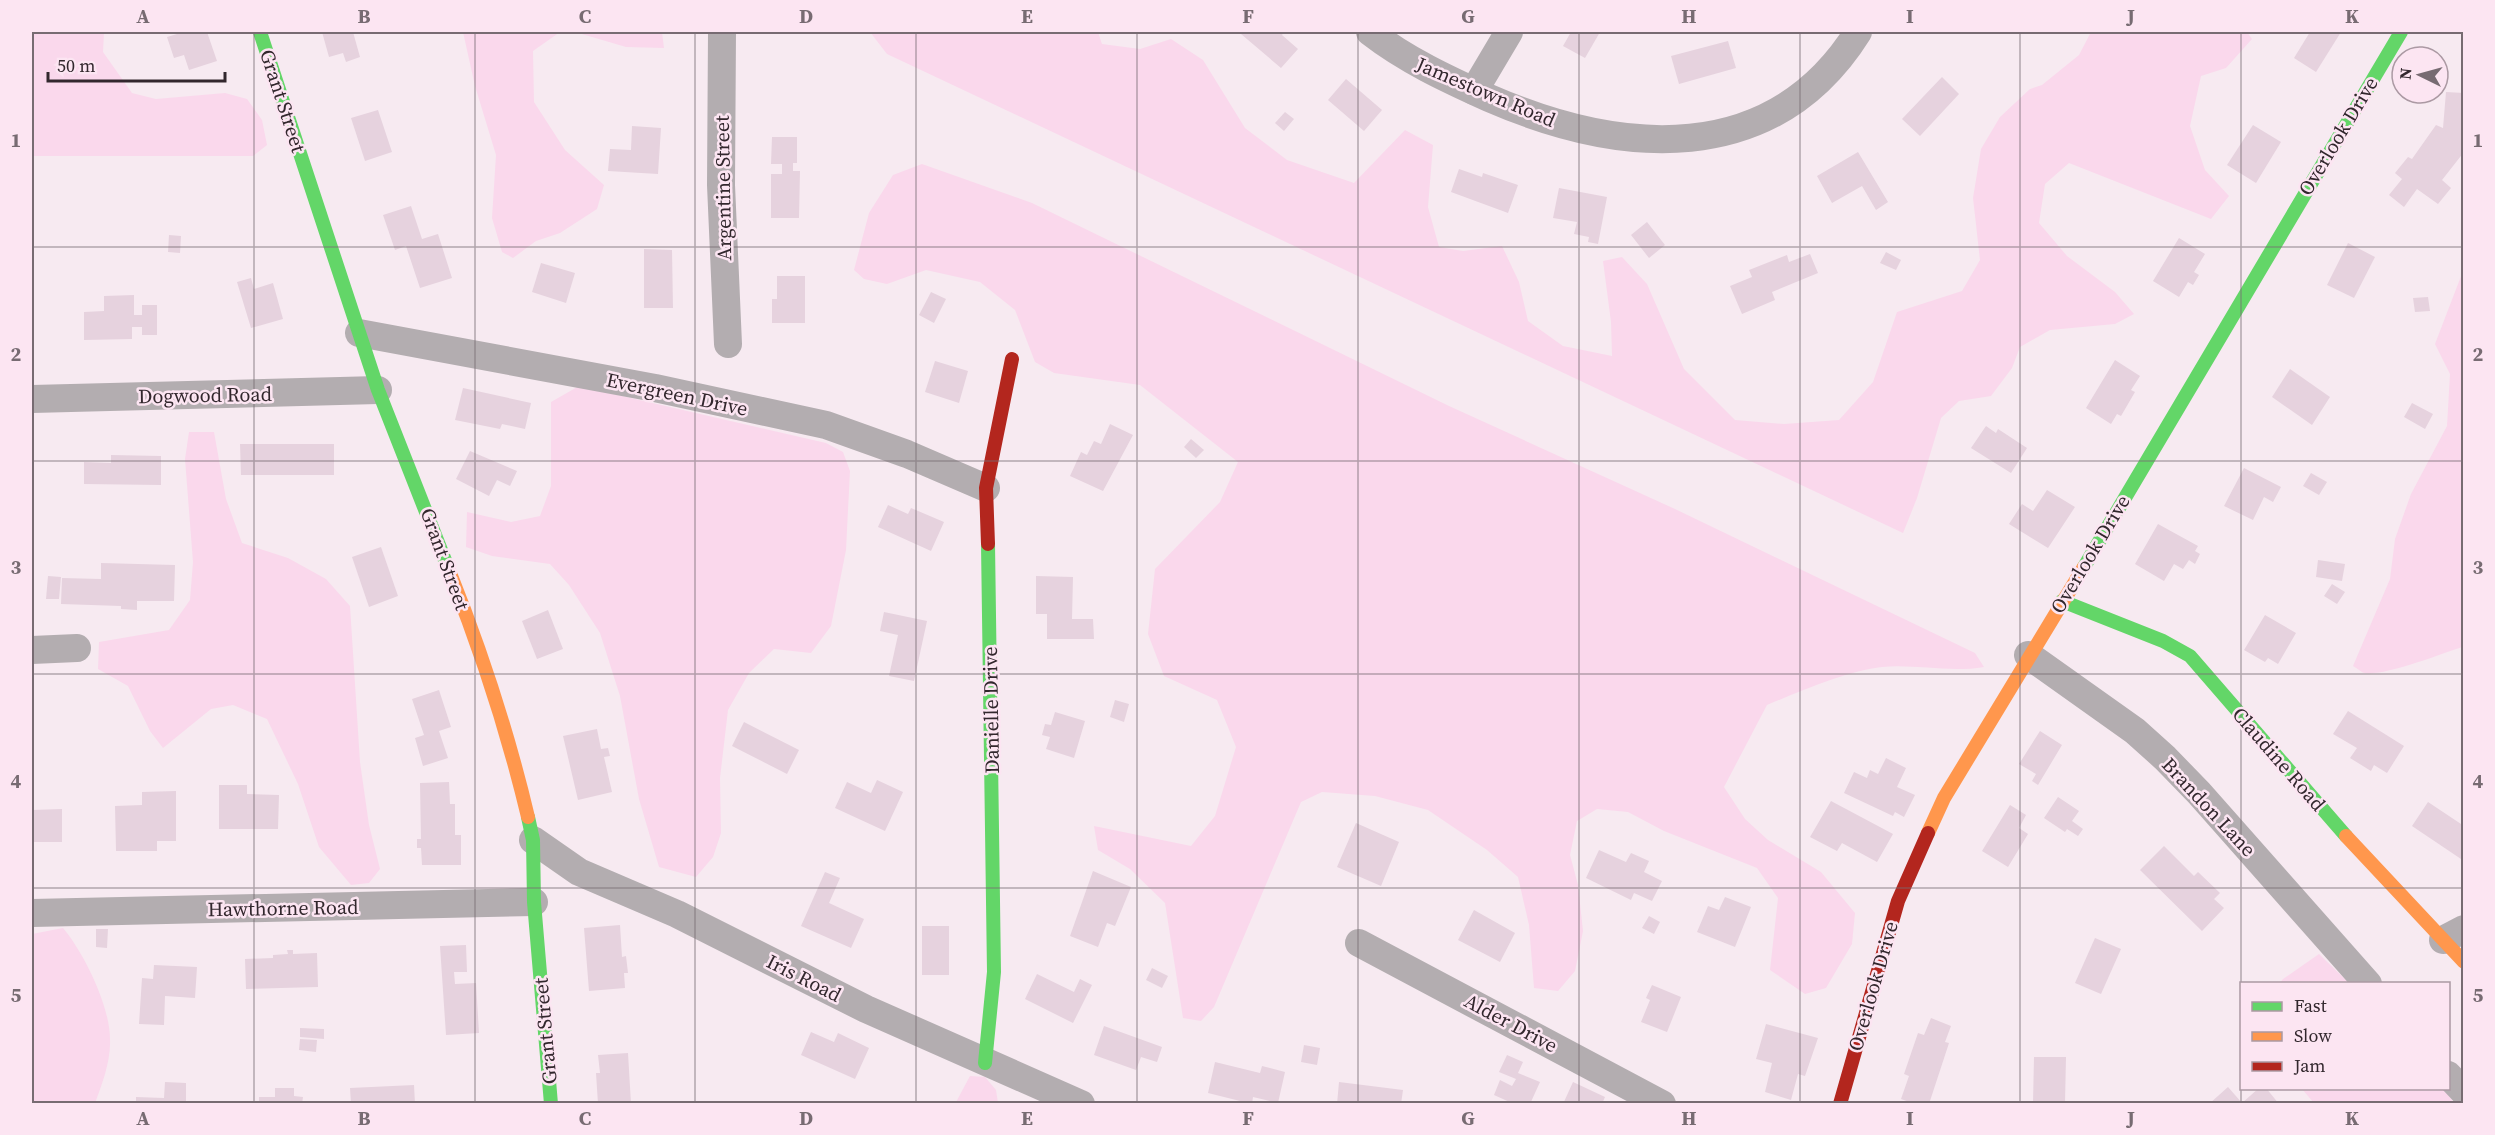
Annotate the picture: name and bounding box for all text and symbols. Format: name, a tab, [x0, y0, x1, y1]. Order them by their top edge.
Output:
text: A	[136, 2, 150, 30]
text: B	[357, 2, 371, 30]
text: C	[579, 2, 591, 30]
text: D	[799, 2, 813, 30]
text: E	[1021, 2, 1033, 30]
text: F	[1242, 2, 1254, 30]
text: G	[1461, 2, 1475, 30]
text: H	[1681, 2, 1697, 30]
text: I	[1906, 2, 1914, 30]
text: J	[2125, 2, 2135, 30]
text: K	[2345, 2, 2359, 30]
scale bar	[48, 45, 225, 83]
north arrow	[2390, 45, 2450, 105]
street label: Grant Street	[253, 46, 313, 157]
street label: Jamestown Road	[1411, 50, 1561, 134]
text: 50 m	[57, 53, 95, 78]
text: N	[2394, 67, 2417, 80]
street label: Overlook Drive	[2292, 71, 2384, 201]
street label: Argentine Street	[708, 115, 738, 261]
text: 1	[11, 126, 21, 154]
text: 1	[2473, 126, 2483, 154]
text: 2	[11, 340, 22, 368]
text: 2	[2473, 340, 2484, 368]
street label: Evergreen Drive	[604, 365, 750, 423]
street label: Dogwood Road	[138, 380, 273, 410]
street label: Overlook Drive	[2044, 489, 2136, 619]
street label: Grant Street	[414, 504, 477, 614]
text: 3	[11, 553, 22, 581]
text: 3	[2473, 553, 2484, 581]
street label: Danielle Drive	[976, 646, 1006, 774]
street label: Claudine Road	[2226, 701, 2333, 818]
street label: Brandon Lane	[2156, 751, 2262, 863]
text: 4	[11, 767, 22, 795]
text: 4	[2473, 767, 2484, 795]
street label: Hawthorne Road	[207, 893, 359, 923]
street label: Overlook Drive	[1841, 918, 1905, 1054]
street label: Iris Road	[762, 947, 847, 1009]
street label: Grant Street	[526, 976, 564, 1085]
text: 5	[11, 981, 22, 1009]
text: 5	[2473, 981, 2484, 1009]
legend	[2240, 982, 2450, 1090]
street label: Alder Drive	[1459, 987, 1563, 1059]
text: Fast	[2294, 993, 2327, 1018]
text: Slow	[2294, 1023, 2332, 1048]
text: Jam	[2293, 1053, 2326, 1078]
text: A	[136, 1104, 150, 1132]
text: B	[357, 1104, 371, 1132]
text: C	[579, 1104, 591, 1132]
text: D	[799, 1104, 813, 1132]
text: E	[1021, 1104, 1033, 1132]
text: F	[1242, 1104, 1254, 1132]
text: G	[1461, 1104, 1475, 1132]
text: H	[1681, 1104, 1697, 1132]
text: I	[1906, 1104, 1914, 1132]
text: J	[2125, 1104, 2135, 1132]
text: K	[2345, 1104, 2359, 1132]

